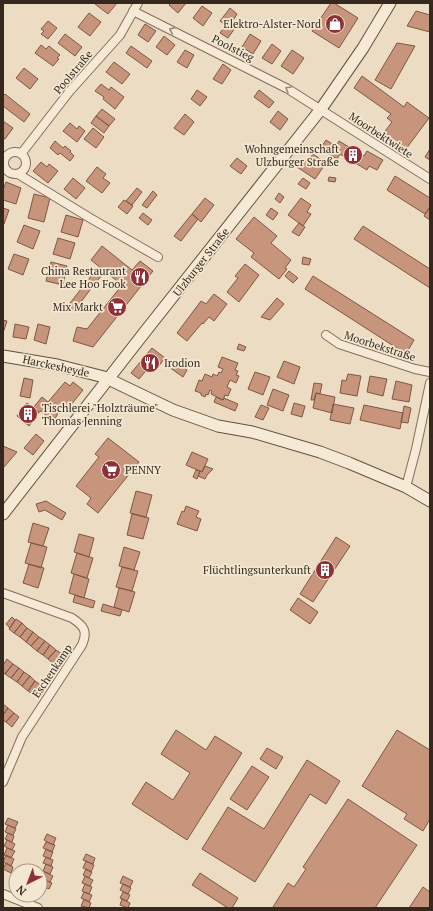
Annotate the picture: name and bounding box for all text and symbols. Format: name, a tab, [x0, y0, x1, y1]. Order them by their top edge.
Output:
shop icon: Elektro-Alster-Nord	[324, 13, 346, 35]
place label: Elektro-Alster-Nord	[223, 17, 321, 31]
one-way arrow	[168, 27, 176, 35]
street label: Poolstieg	[210, 32, 256, 65]
street label: Poolstraße	[51, 47, 96, 97]
one-way arrow	[285, 86, 292, 93]
street label: Moorbektwiete	[346, 109, 416, 161]
place label: Wohngemeinschaft Ulzburger Straße	[245, 142, 339, 169]
building icon: Wohngemeinschaft Ulzburger Straße	[342, 144, 364, 166]
street label: Ulzburger Straße	[170, 225, 232, 299]
place label: China Restaurant Lee Hoo Fook	[41, 264, 126, 291]
restaurant icon: China Restaurant Lee Hoo Fook	[129, 266, 151, 288]
supermarket icon: Mix Markt	[106, 296, 128, 318]
place label: Mix Markt	[53, 300, 103, 314]
street label: Moorbekstraße	[342, 328, 418, 364]
street label: Harckesheyde	[21, 352, 91, 380]
restaurant icon: Irodion	[139, 352, 161, 374]
place label: Irodion	[164, 356, 201, 370]
place label: Tischlerei "Holzträume" Thomas Jenning	[42, 401, 159, 428]
building icon: Tischlerei "Holzträume" Thomas Jenning	[17, 403, 39, 425]
supermarket icon: PENNY	[100, 459, 122, 481]
place label: PENNY	[125, 463, 162, 477]
building icon: Flüchtlingsunterkunft	[314, 559, 336, 581]
place label: Flüchtlingsunterkunft	[203, 563, 311, 577]
street label: Eschenkamp	[29, 641, 75, 701]
north arrow	[8, 863, 48, 903]
text: N	[13, 882, 29, 898]

